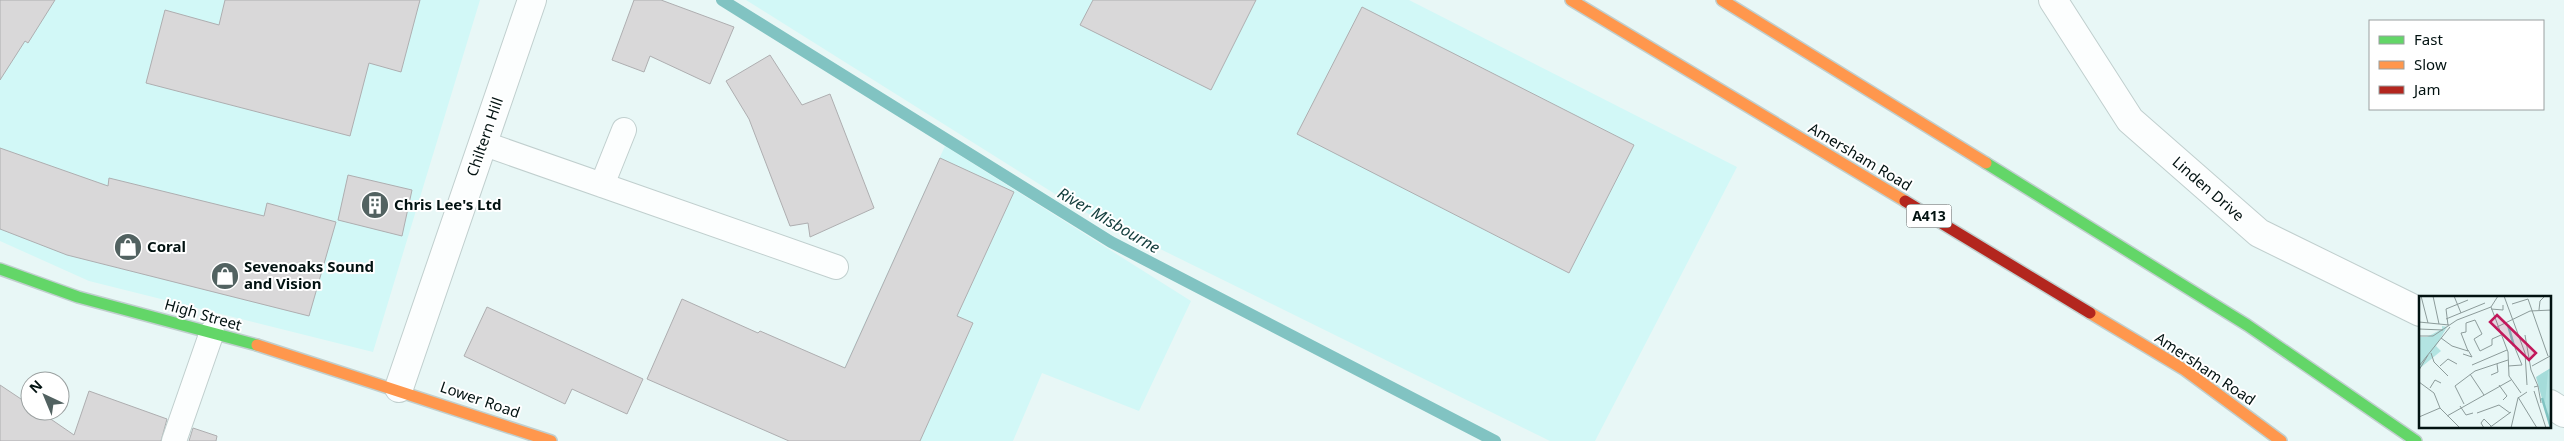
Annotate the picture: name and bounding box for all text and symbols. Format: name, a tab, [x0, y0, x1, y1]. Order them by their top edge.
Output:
legend	[2369, 20, 2544, 110]
text: Fast	[2414, 29, 2443, 49]
text: Slow	[2414, 54, 2447, 74]
text: Jam	[2412, 79, 2441, 99]
street label: Chiltern Hill	[461, 94, 507, 179]
street label: Amersham Road	[1805, 117, 1916, 195]
street label: Linden Drive	[2169, 152, 2249, 225]
water label: River Misbourne	[1054, 182, 1164, 258]
building icon: Chris Lee's Ltd	[360, 190, 390, 220]
place label: Chris Lee's Ltd	[394, 194, 502, 214]
road number: A413	[1906, 205, 1952, 228]
shop icon: Coral	[113, 232, 143, 262]
place label: Coral	[147, 236, 186, 256]
place label: Sevenoaks Sound and Vision	[244, 256, 374, 293]
shop icon: Sevenoaks Sound and Vision	[210, 261, 240, 291]
street label: High Street	[162, 294, 245, 335]
inset map	[2419, 296, 2552, 428]
street label: Amersham Road	[2151, 327, 2260, 409]
north arrow	[20, 371, 70, 421]
text: N	[25, 375, 46, 397]
street label: Lower Road	[438, 376, 523, 422]

